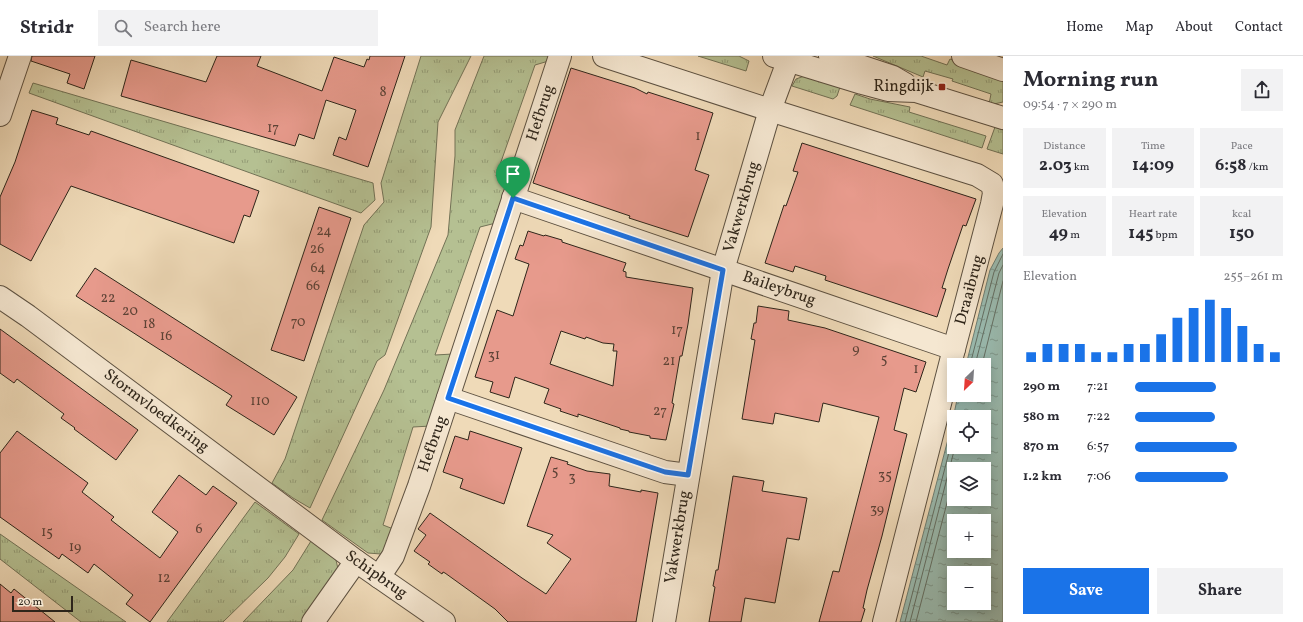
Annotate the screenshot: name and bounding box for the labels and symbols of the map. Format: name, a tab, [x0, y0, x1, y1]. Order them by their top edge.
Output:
place label: Ringdijk	[874, 76, 934, 98]
street label: Hefbrug	[521, 82, 561, 144]
marker: Ringdijk	[937, 82, 947, 92]
house number: 8	[379, 83, 387, 102]
house number: 17	[267, 119, 279, 138]
house number: 1	[695, 127, 701, 146]
pin	[496, 157, 530, 198]
street label: Vakwerkbrug	[718, 159, 766, 255]
house number: 24	[316, 222, 332, 241]
house number: 26	[310, 240, 324, 259]
street label: Draaibrug	[950, 252, 990, 328]
house number: 64	[310, 259, 326, 278]
street label: Baileybrug	[739, 266, 819, 312]
house number: 66	[306, 277, 320, 296]
house number: 22	[100, 289, 116, 308]
house number: 20	[122, 302, 138, 321]
house number: 70	[291, 313, 305, 332]
house number: 18	[143, 315, 155, 334]
house number: 17	[671, 321, 683, 340]
house number: 16	[160, 327, 172, 346]
house number: 9	[852, 340, 860, 359]
house number: 31	[488, 346, 500, 365]
house number: 5	[881, 350, 887, 369]
house number: 21	[663, 352, 675, 371]
north arrow	[947, 358, 991, 402]
house number: 1	[913, 360, 919, 379]
street label: Stormvloedkering	[99, 364, 213, 458]
house number: 110	[250, 392, 270, 411]
house number: 27	[653, 402, 667, 421]
street label: Hefbrug	[413, 413, 453, 475]
house number: 5	[552, 462, 558, 481]
house number: 35	[878, 466, 892, 485]
house number: 3	[568, 468, 576, 487]
street label: Vakwerkbrug	[660, 489, 696, 585]
house number: 39	[870, 500, 884, 519]
house number: 6	[195, 520, 203, 539]
house number: 15	[41, 523, 53, 542]
house number: 19	[69, 538, 81, 557]
street label: Schipbrug	[340, 545, 412, 605]
house number: 12	[158, 569, 170, 588]
scale bar	[12, 594, 73, 613]

